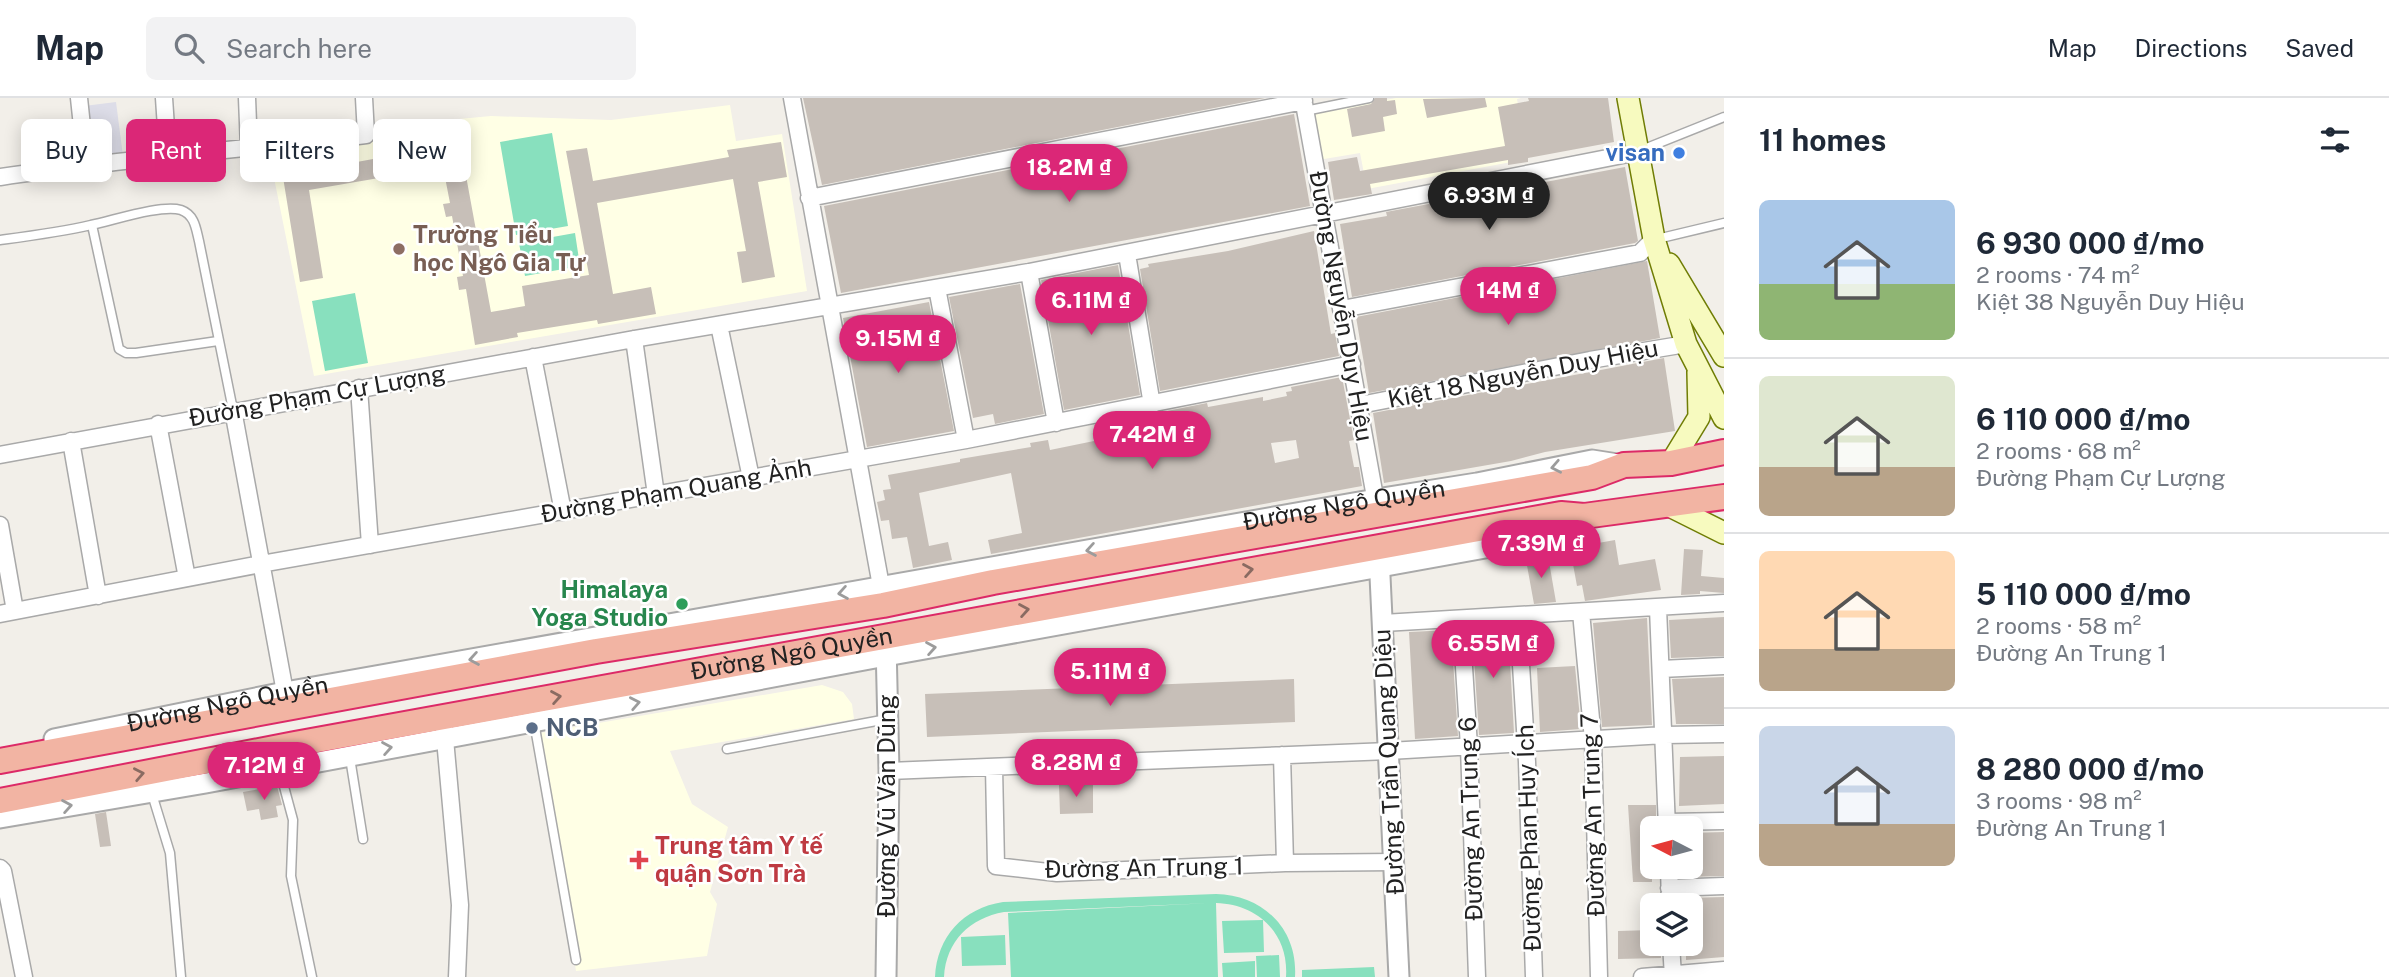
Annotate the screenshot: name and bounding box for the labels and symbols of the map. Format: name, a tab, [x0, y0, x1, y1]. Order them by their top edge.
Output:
place label: visan	[1606, 138, 1665, 166]
pin: 18.2M ₫	[1004, 144, 1134, 204]
marker: visan	[1671, 145, 1687, 161]
street label: Đường Nguyễn Duy Hiệu	[1304, 168, 1380, 443]
pin: 6.93M ₫	[1424, 172, 1554, 232]
place label: Trường Tiểu học Ngô Gia Tự	[413, 220, 586, 276]
marker: Trường Tiểu học Ngô Gia Tự	[391, 241, 407, 257]
pin: 14M ₫	[1459, 268, 1557, 327]
pin: 6.11M ₫	[1026, 278, 1156, 337]
pin: 9.15M ₫	[833, 316, 963, 375]
street label: Kiệt 18 Nguyễn Duy Hiệu	[1385, 333, 1660, 413]
street label: Đường Phạm Cự Lượng	[186, 359, 447, 431]
pin: 7.42M ₫	[1087, 412, 1217, 471]
street label: Đường Phạm Quang Ảnh	[538, 451, 813, 528]
one-way arrow	[1550, 459, 1562, 474]
street label: Đường Ngô Quyền	[1240, 473, 1447, 535]
pin: 7.39M ₫	[1476, 520, 1606, 580]
one-way arrow	[1085, 542, 1097, 557]
one-way arrow	[1242, 563, 1254, 578]
place label: Himalaya Yoga Studio	[532, 575, 668, 631]
one-way arrow	[837, 585, 849, 600]
marker: Himalaya Yoga Studio	[674, 596, 690, 612]
one-way arrow	[1018, 603, 1030, 618]
pin: 6.55M ₫	[1428, 620, 1558, 680]
street label: Đường Ngô Quyền	[688, 621, 895, 685]
street label: Đường Trần Quang Diệu	[1367, 628, 1409, 896]
one-way arrow	[925, 641, 937, 656]
pin: 5.11M ₫	[1045, 648, 1175, 708]
one-way arrow	[468, 651, 480, 666]
street label: Đường Ngô Quyền	[124, 670, 330, 737]
one-way arrow	[550, 690, 562, 705]
street label: Đường Vũ Văn Dũng	[872, 694, 900, 918]
one-way arrow	[629, 697, 641, 712]
place label: NCB	[546, 713, 598, 741]
street label: Đường An Trung 7	[1574, 713, 1610, 917]
street label: Đường An Trung 6	[1452, 716, 1488, 922]
marker: NCB	[524, 720, 540, 736]
street label: Đường Phan Huy Ích	[1510, 724, 1546, 952]
pin: 8.28M ₫	[1011, 740, 1141, 799]
one-way arrow	[382, 741, 393, 756]
pin: 7.12M ₫	[199, 742, 329, 802]
one-way arrow	[133, 768, 145, 783]
one-way arrow	[61, 799, 73, 814]
north arrow	[1640, 816, 1703, 878]
place label: Trung tâm Y tế quận Sơn Trà	[655, 831, 824, 887]
marker: Trung tâm Y tế quận Sơn Trà	[629, 850, 649, 870]
street label: Đường An Trung 1	[1044, 851, 1244, 883]

